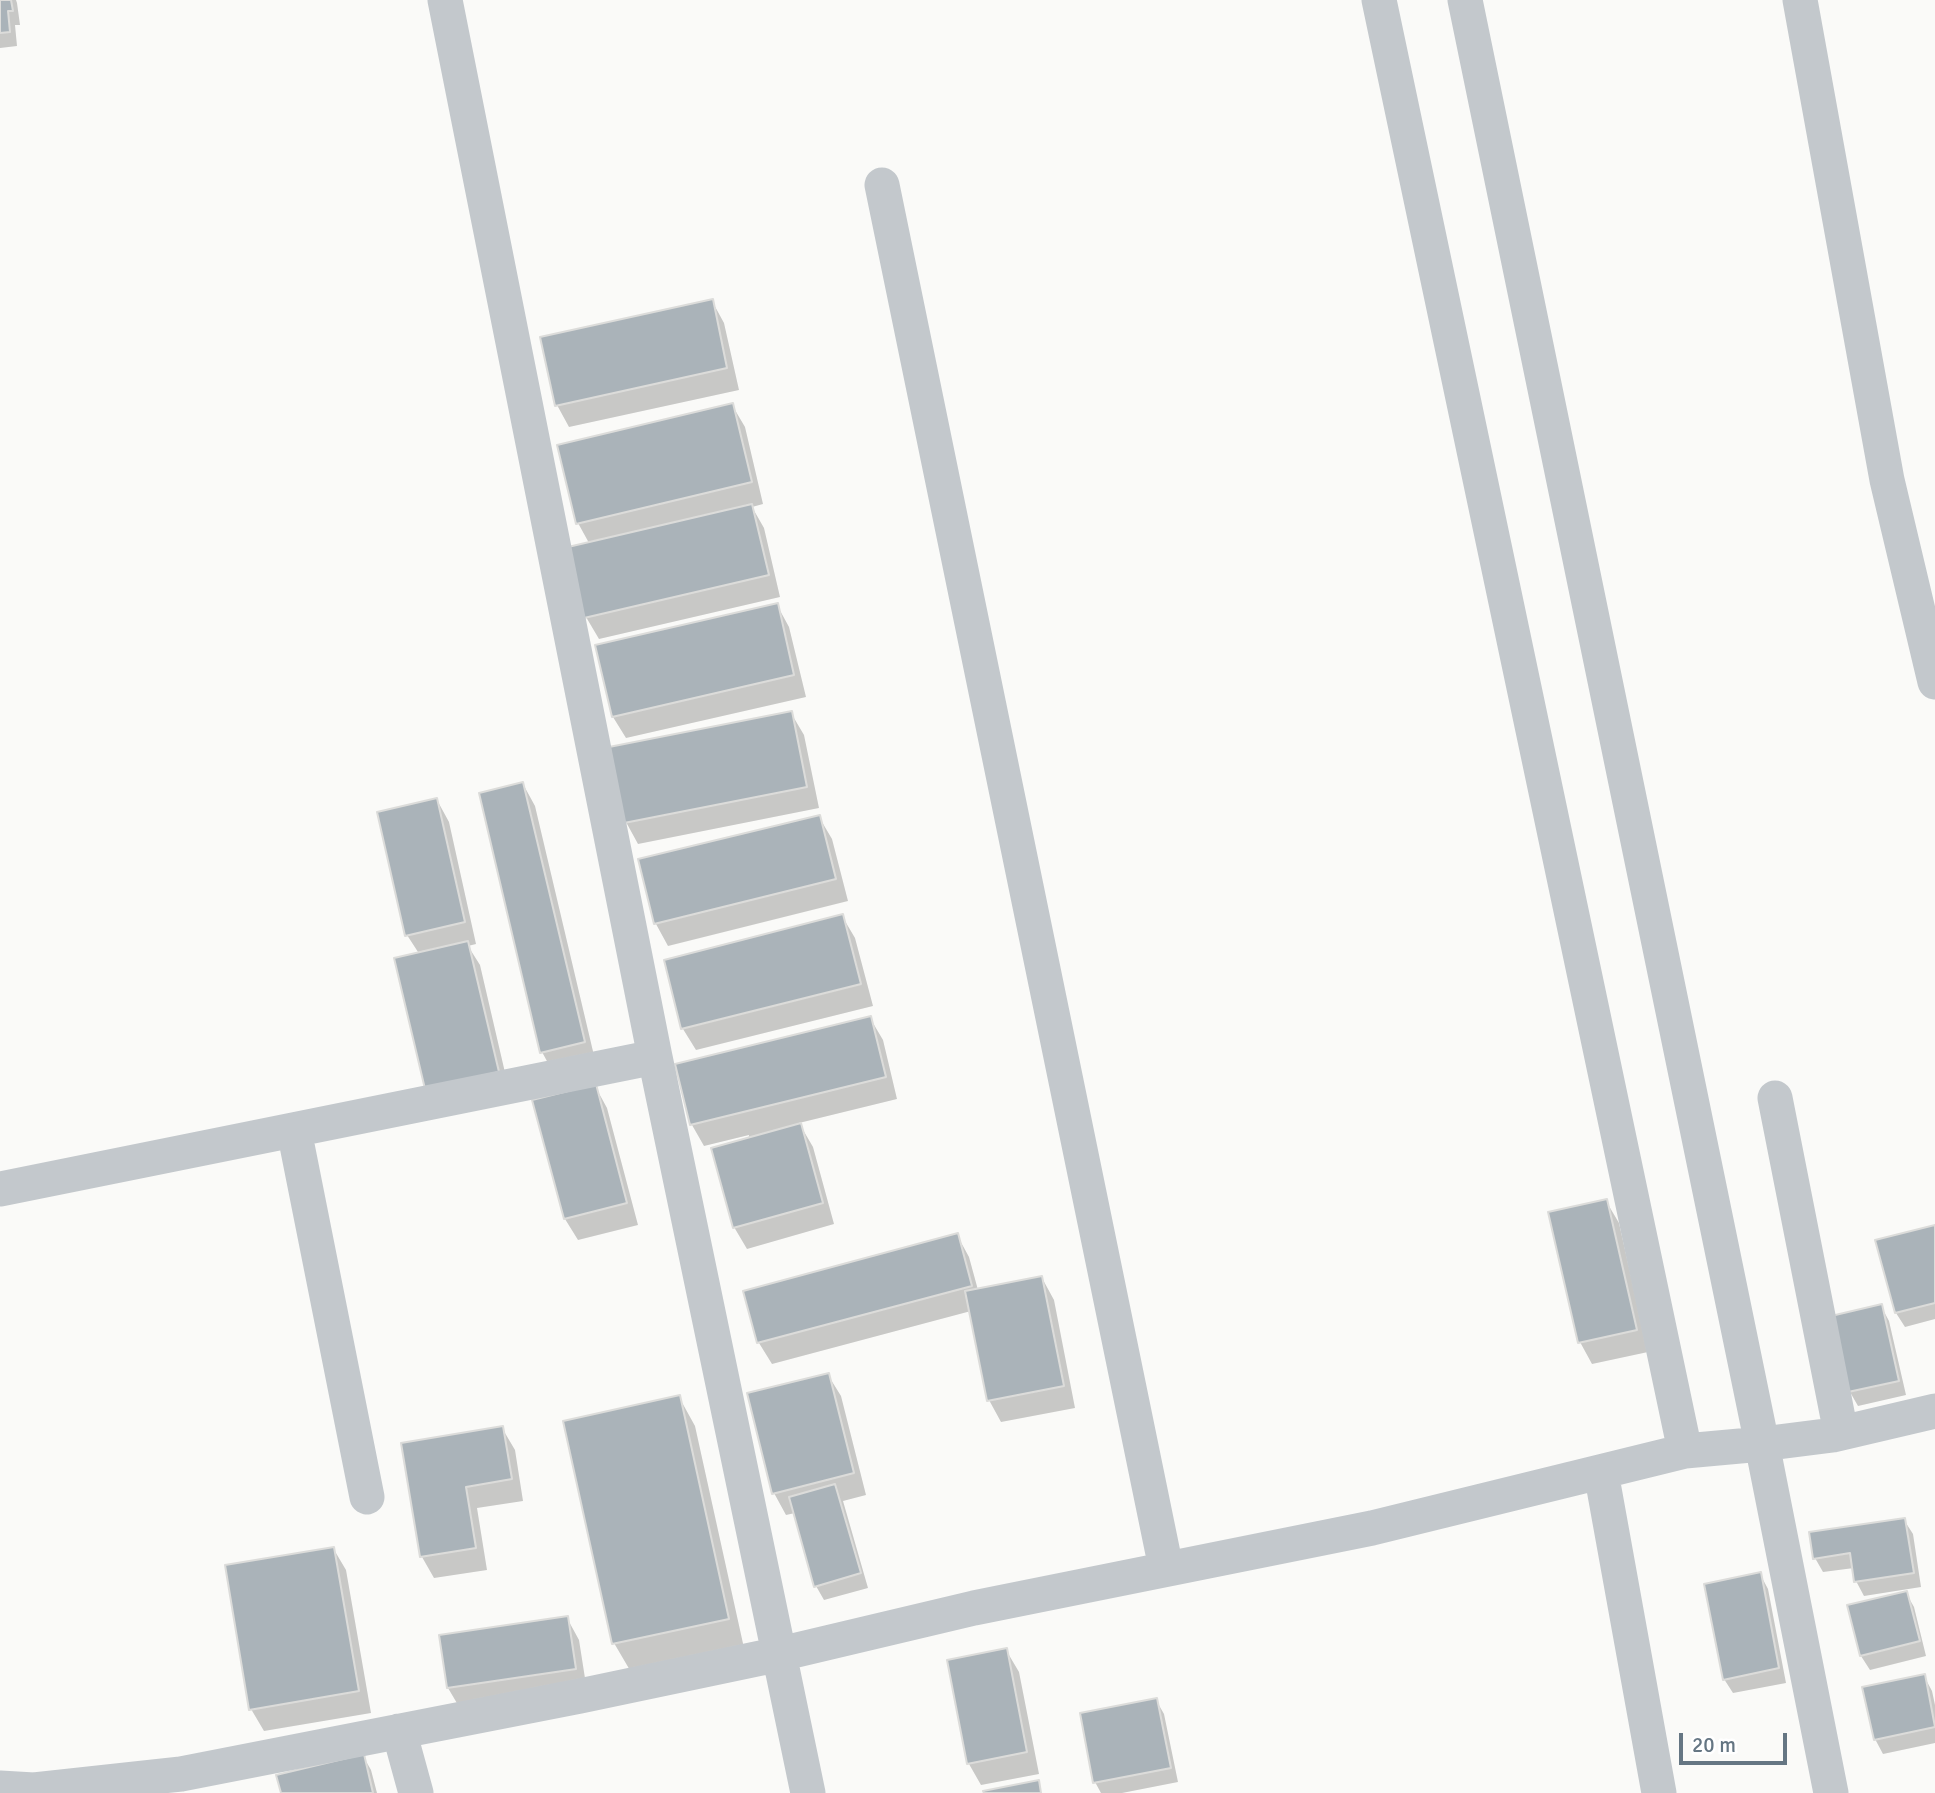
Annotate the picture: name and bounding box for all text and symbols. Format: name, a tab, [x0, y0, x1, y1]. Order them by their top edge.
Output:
scale bar	[1683, 1720, 1792, 1764]
text: 20 m	[1692, 1732, 1736, 1758]

